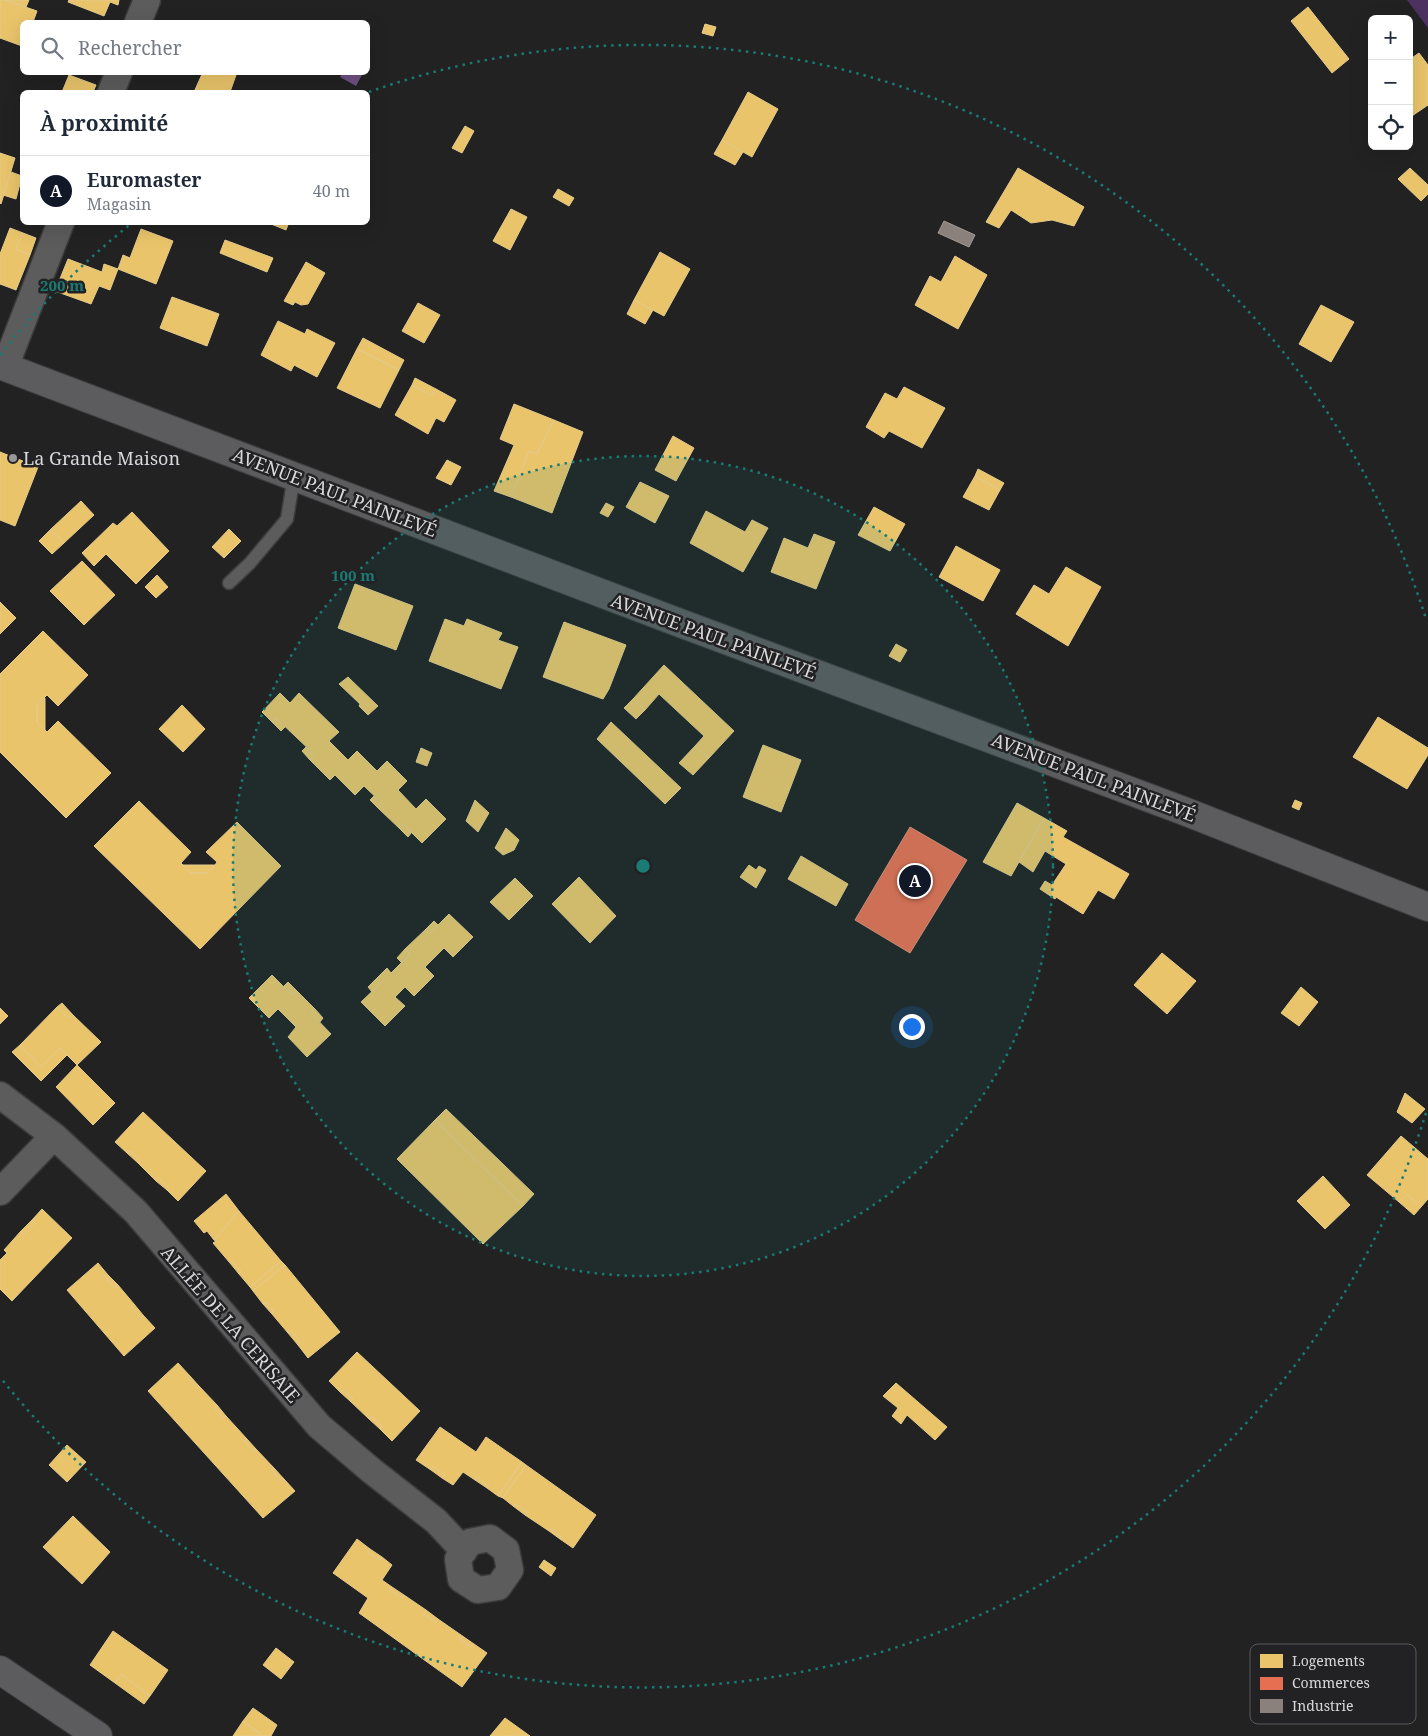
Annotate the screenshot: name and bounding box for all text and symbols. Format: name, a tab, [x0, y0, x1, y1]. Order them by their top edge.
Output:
map controls	[1368, 15, 1413, 150]
button: +	[1368, 15, 1413, 60]
search box	[20, 20, 370, 75]
icon: search	[38, 34, 66, 62]
text: Rechercher	[78, 35, 182, 61]
button: −	[1368, 60, 1413, 105]
button: locate	[1368, 105, 1413, 150]
text: À proximité	[40, 109, 168, 137]
text: Euromaster	[87, 167, 201, 193]
text: A	[50, 180, 62, 202]
text: 40 m	[313, 180, 350, 202]
text: Magasin	[87, 193, 151, 215]
text: 200 m	[40, 275, 84, 295]
street label: AVENUE PAUL PAINLEVÉ	[230, 442, 440, 542]
place label: La Grande Maison	[23, 446, 180, 470]
marker: La Grande Maison	[7, 452, 19, 464]
text: 100 m	[331, 565, 375, 585]
street label: AVENUE PAUL PAINLEVÉ	[608, 588, 820, 684]
street label: AVENUE PAUL PAINLEVÉ	[989, 727, 1199, 827]
centre of rings	[634, 857, 652, 875]
pin: A	[899, 862, 931, 900]
your location	[899, 1014, 925, 1040]
street label: ALLÉE DE LA CERISAIE	[156, 1240, 306, 1408]
legend	[1250, 1644, 1416, 1724]
text: Logements	[1292, 1651, 1365, 1670]
text: Commerces	[1292, 1673, 1370, 1692]
text: Industrie	[1292, 1696, 1353, 1715]

